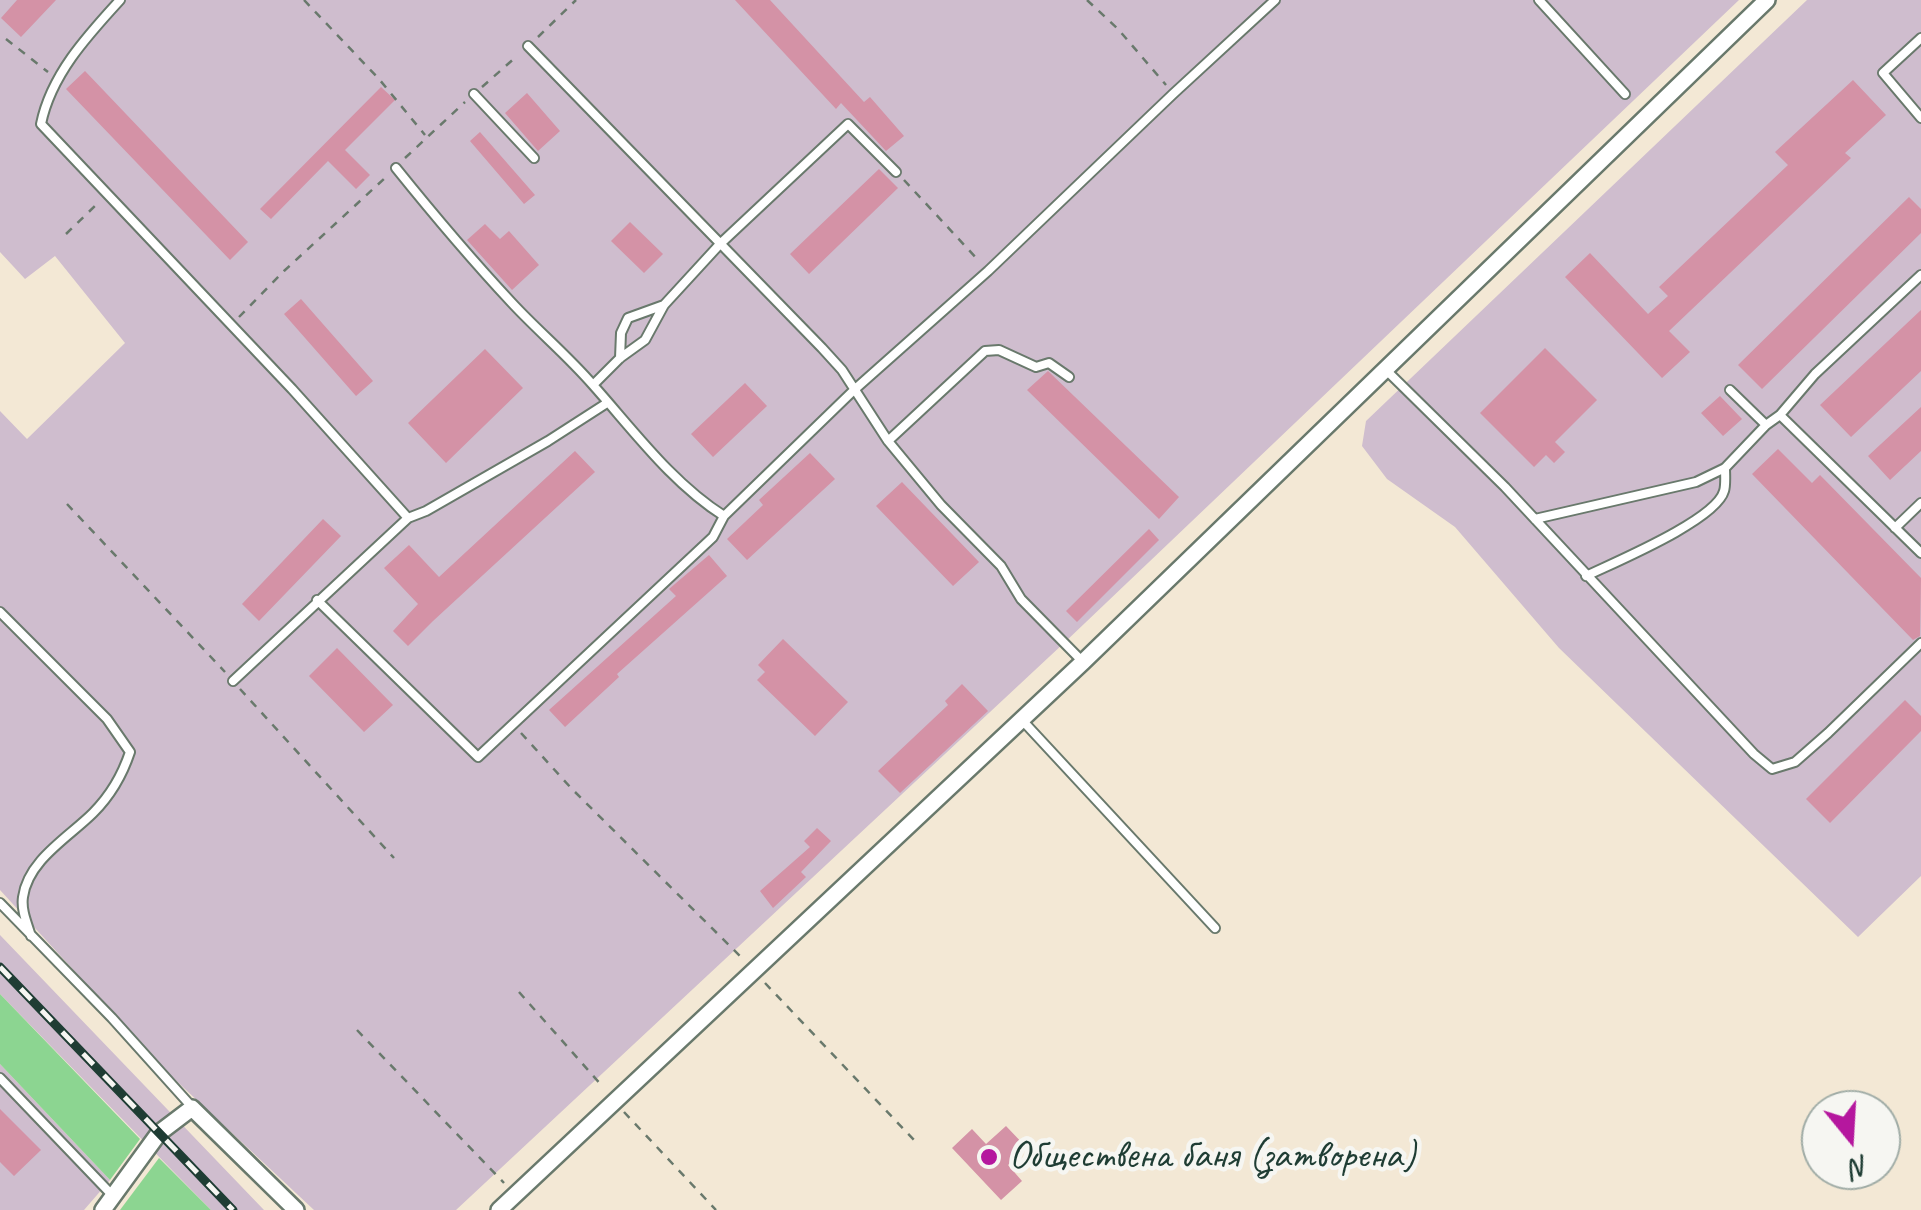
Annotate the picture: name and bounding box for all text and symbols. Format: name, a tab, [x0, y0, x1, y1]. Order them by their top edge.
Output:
north arrow	[1801, 1090, 1901, 1190]
place label: Обществена баня (затворена)	[1009, 1133, 1416, 1181]
marker: Обществена баня (затворена)	[978, 1146, 1000, 1168]
text: N	[1846, 1148, 1873, 1186]

